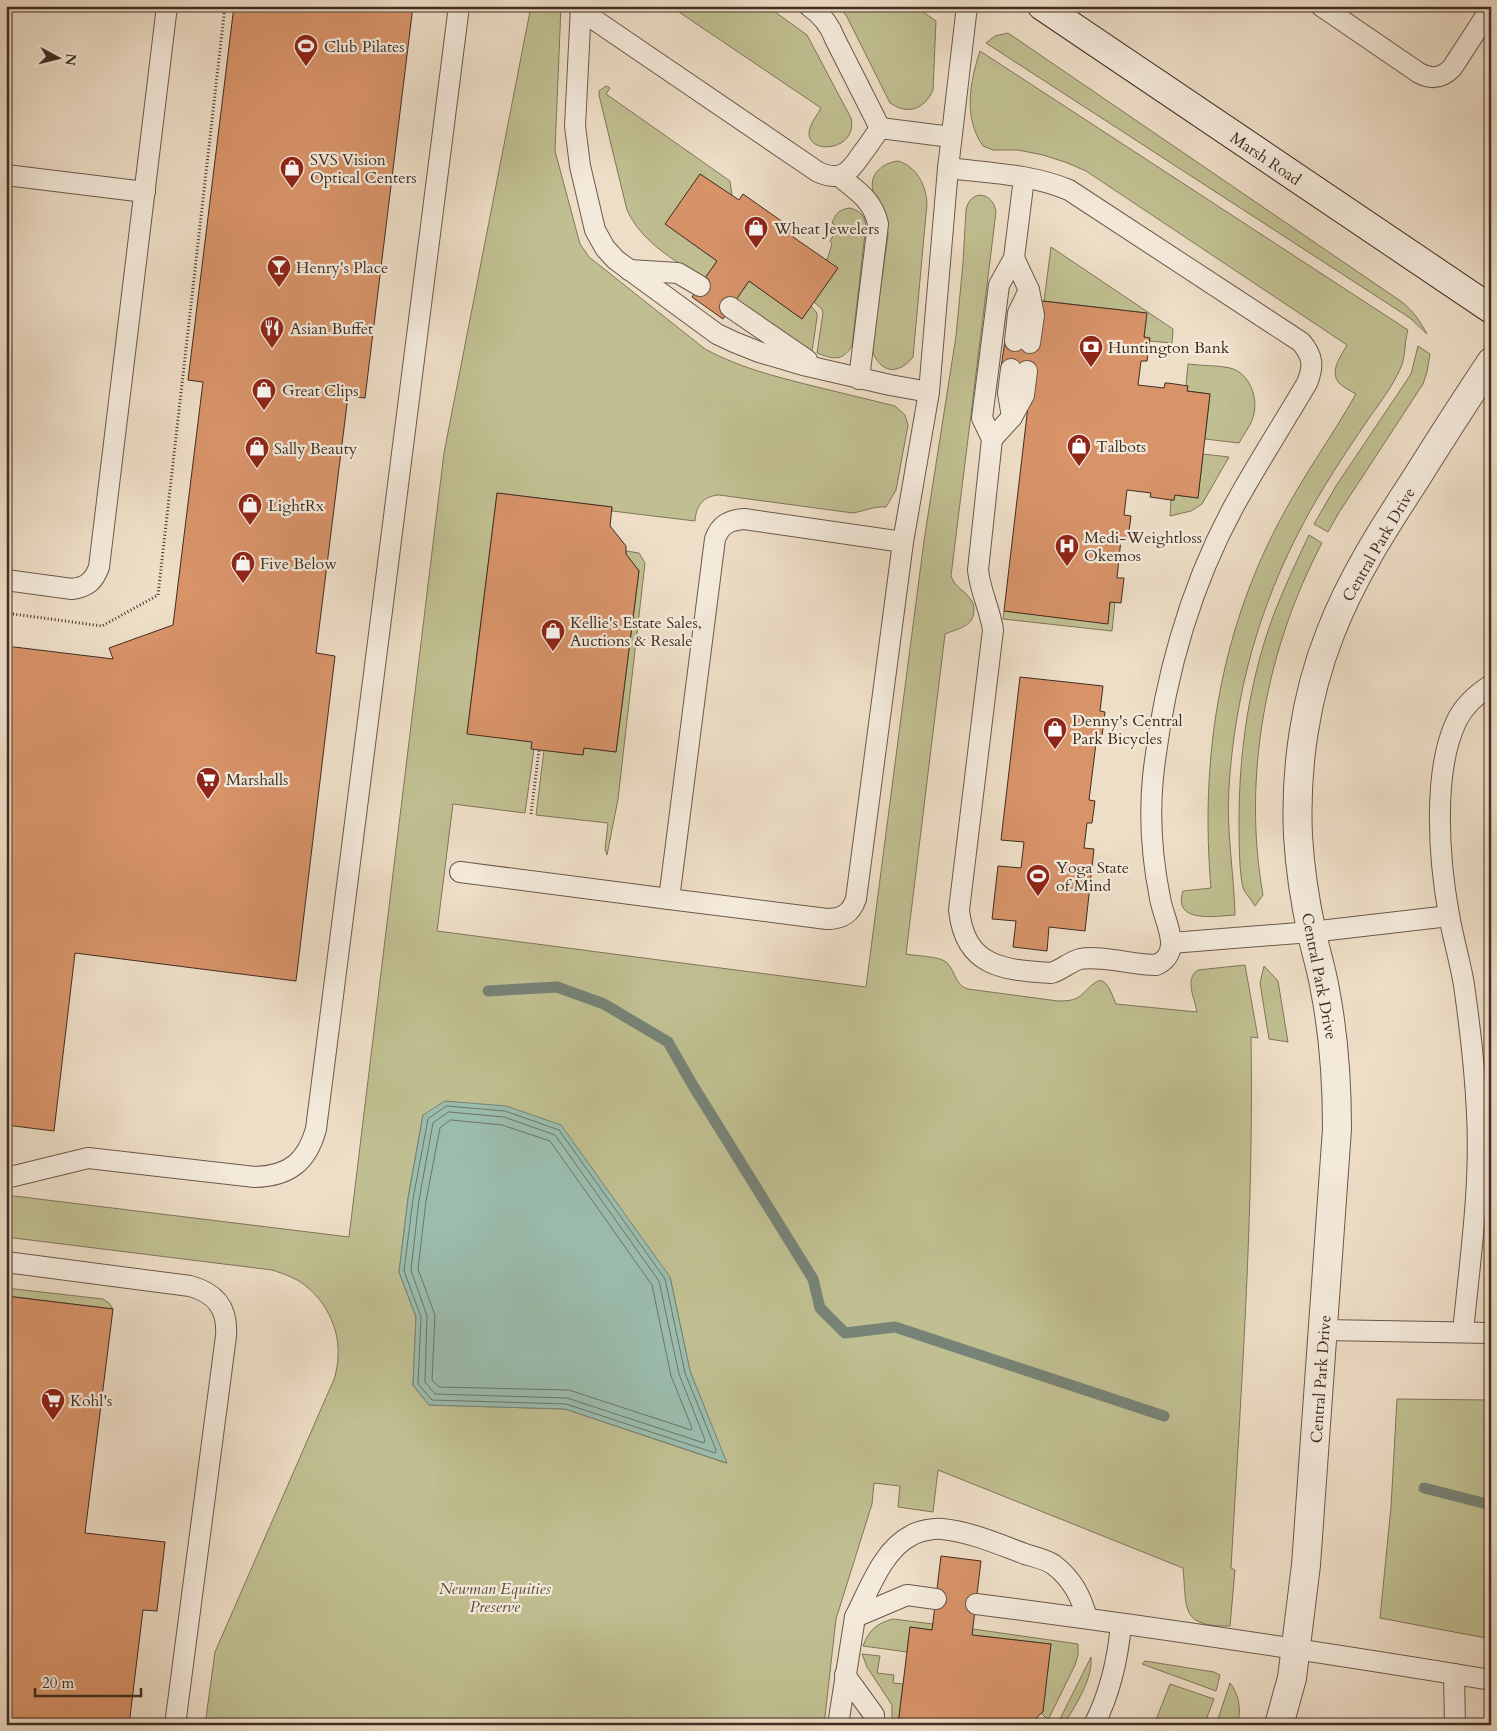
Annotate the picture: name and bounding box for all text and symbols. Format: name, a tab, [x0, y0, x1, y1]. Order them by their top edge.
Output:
north arrow	[32, 32, 82, 82]
sports icon: Club Pilates	[293, 33, 319, 67]
place label: Club Pilates	[324, 36, 405, 58]
text: N	[60, 52, 81, 67]
street label: Marsh Road	[1226, 127, 1306, 191]
place label: SVS Vision Optical Centers	[310, 149, 417, 189]
shop icon: SVS Vision Optical Centers	[279, 155, 305, 189]
shop icon: Wheat Jewelers	[743, 215, 769, 249]
place label: Wheat Jewelers	[773, 218, 879, 240]
bar icon: Henry's Place	[266, 254, 292, 288]
place label: Henry's Place	[296, 257, 388, 279]
restaurant icon: Asian Buffet	[259, 315, 285, 349]
place label: Asian Buffet	[290, 318, 373, 340]
bank icon: Huntington Bank	[1078, 334, 1104, 368]
place label: Huntington Bank	[1108, 337, 1230, 359]
shop icon: Great Clips	[251, 377, 277, 411]
place label: Great Clips	[282, 380, 359, 402]
shop icon: Talbots	[1066, 433, 1092, 467]
shop icon: Sally Beauty	[244, 435, 270, 469]
place label: Talbots	[1096, 436, 1146, 458]
place label: Sally Beauty	[274, 438, 358, 460]
street label: Central Park Drive	[1337, 483, 1421, 606]
shop icon: LightRx	[237, 492, 263, 526]
place label: LightRx	[268, 495, 324, 517]
place label: Medi-Weightloss Okemos	[1084, 527, 1202, 567]
hospital icon: Medi-Weightloss Okemos	[1054, 533, 1080, 567]
shop icon: Five Below	[230, 550, 256, 584]
place label: Five Below	[260, 553, 337, 575]
place label: Kellie's Estate Sales, Auctions & Resale	[570, 612, 702, 652]
shop icon: Kellie's Estate Sales, Auctions & Resale	[540, 618, 566, 652]
place label: Denny's Central Park Bicycles	[1072, 710, 1183, 750]
shop icon: Denny's Central Park Bicycles	[1042, 716, 1068, 750]
supermarket icon: Marshalls	[195, 766, 221, 800]
place label: Marshalls	[226, 769, 288, 791]
place label: Yoga State of Mind	[1056, 857, 1129, 897]
sports icon: Yoga State of Mind	[1025, 863, 1051, 897]
street label: Central Park Drive	[1296, 911, 1342, 1041]
street label: Central Park Drive	[1306, 1314, 1336, 1444]
supermarket icon: Kohl's	[40, 1387, 66, 1421]
place label: Kohl's	[70, 1390, 112, 1412]
park label: Newman Equities Preserve	[439, 1578, 552, 1618]
scale bar	[35, 1666, 141, 1698]
text: 20 m	[42, 1673, 74, 1693]

